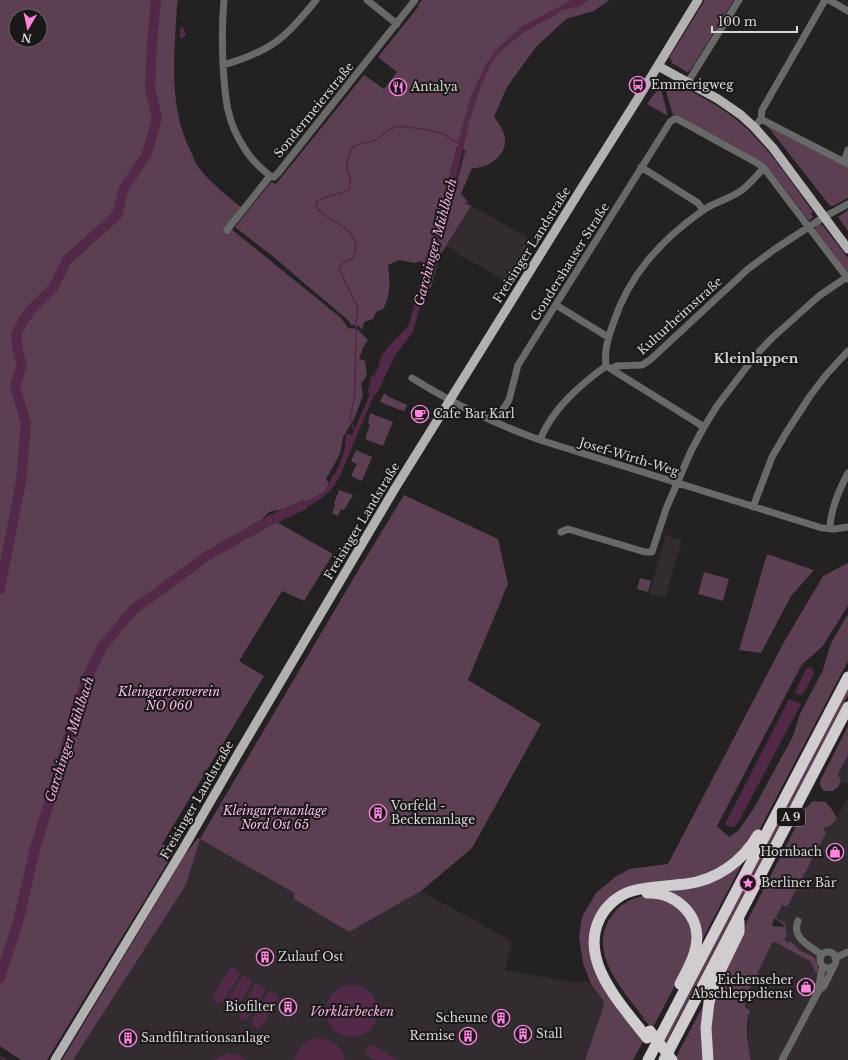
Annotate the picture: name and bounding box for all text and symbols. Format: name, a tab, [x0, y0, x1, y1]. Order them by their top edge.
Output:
north arrow	[8, 8, 48, 48]
scale bar	[712, 8, 797, 34]
text: 100 m	[718, 14, 757, 29]
text: N	[20, 30, 33, 46]
street label: Sondermeierstraße	[271, 59, 357, 160]
bus stop icon: Emmerigweg	[628, 75, 648, 95]
restaurant icon: Antalya	[388, 77, 408, 97]
place label: Emmerigweg	[651, 77, 734, 92]
place label: Antalya	[410, 79, 458, 94]
water label: Garchinger Mühlbach	[410, 176, 461, 308]
street label: Freisinger Landstraße	[490, 184, 574, 306]
street label: Gondershauser Straße	[527, 200, 612, 324]
street label: Kulturheimstraße	[634, 274, 725, 358]
district label: Kleinlappen	[714, 350, 799, 367]
cafe icon: Cafe Bar Karl	[410, 404, 430, 424]
place label: Cafe Bar Karl	[433, 406, 515, 421]
street label: Josef-Wirth-Weg	[576, 434, 681, 479]
street label: Freisinger Landstraße	[321, 459, 403, 582]
water label: Garchinger Mühlbach	[41, 674, 98, 804]
park label: Kleingartenverein NO 060	[117, 684, 220, 713]
street label: Freisinger Landstraße	[156, 738, 237, 862]
place label: Vorfeld - Beckenanlage	[390, 798, 475, 827]
park label: Kleingartenanlage Nord Ost 65	[222, 803, 328, 832]
building icon: Vorfeld - Beckenanlage	[368, 803, 388, 823]
road number: A 9	[777, 808, 805, 826]
shop icon: Hornbach	[825, 842, 845, 862]
place label: Hornbach	[760, 844, 822, 859]
place icon: Berliner Bär	[738, 873, 758, 893]
place label: Berliner Bär	[761, 875, 837, 890]
building icon: Zulauf Ost	[255, 947, 275, 967]
place label: Zulauf Ost	[278, 949, 344, 964]
place label: Eichenseher Abschleppdienst	[690, 972, 793, 1001]
shop icon: Eichenseher Abschleppdienst	[796, 977, 816, 997]
building icon: Biofilter	[278, 997, 298, 1017]
place label: Biofilter	[225, 999, 275, 1014]
water label: Vorklärbecken	[310, 1003, 394, 1020]
building icon: Scheune	[491, 1008, 511, 1028]
place label: Scheune	[436, 1010, 488, 1025]
building icon: Stall	[513, 1024, 533, 1044]
building icon: Remise	[458, 1026, 478, 1046]
place label: Stall	[536, 1026, 563, 1041]
building icon: Sandfiltrationsanlage	[118, 1028, 138, 1048]
place label: Remise	[409, 1028, 455, 1043]
place label: Sandfiltrationsanlage	[141, 1030, 270, 1045]

